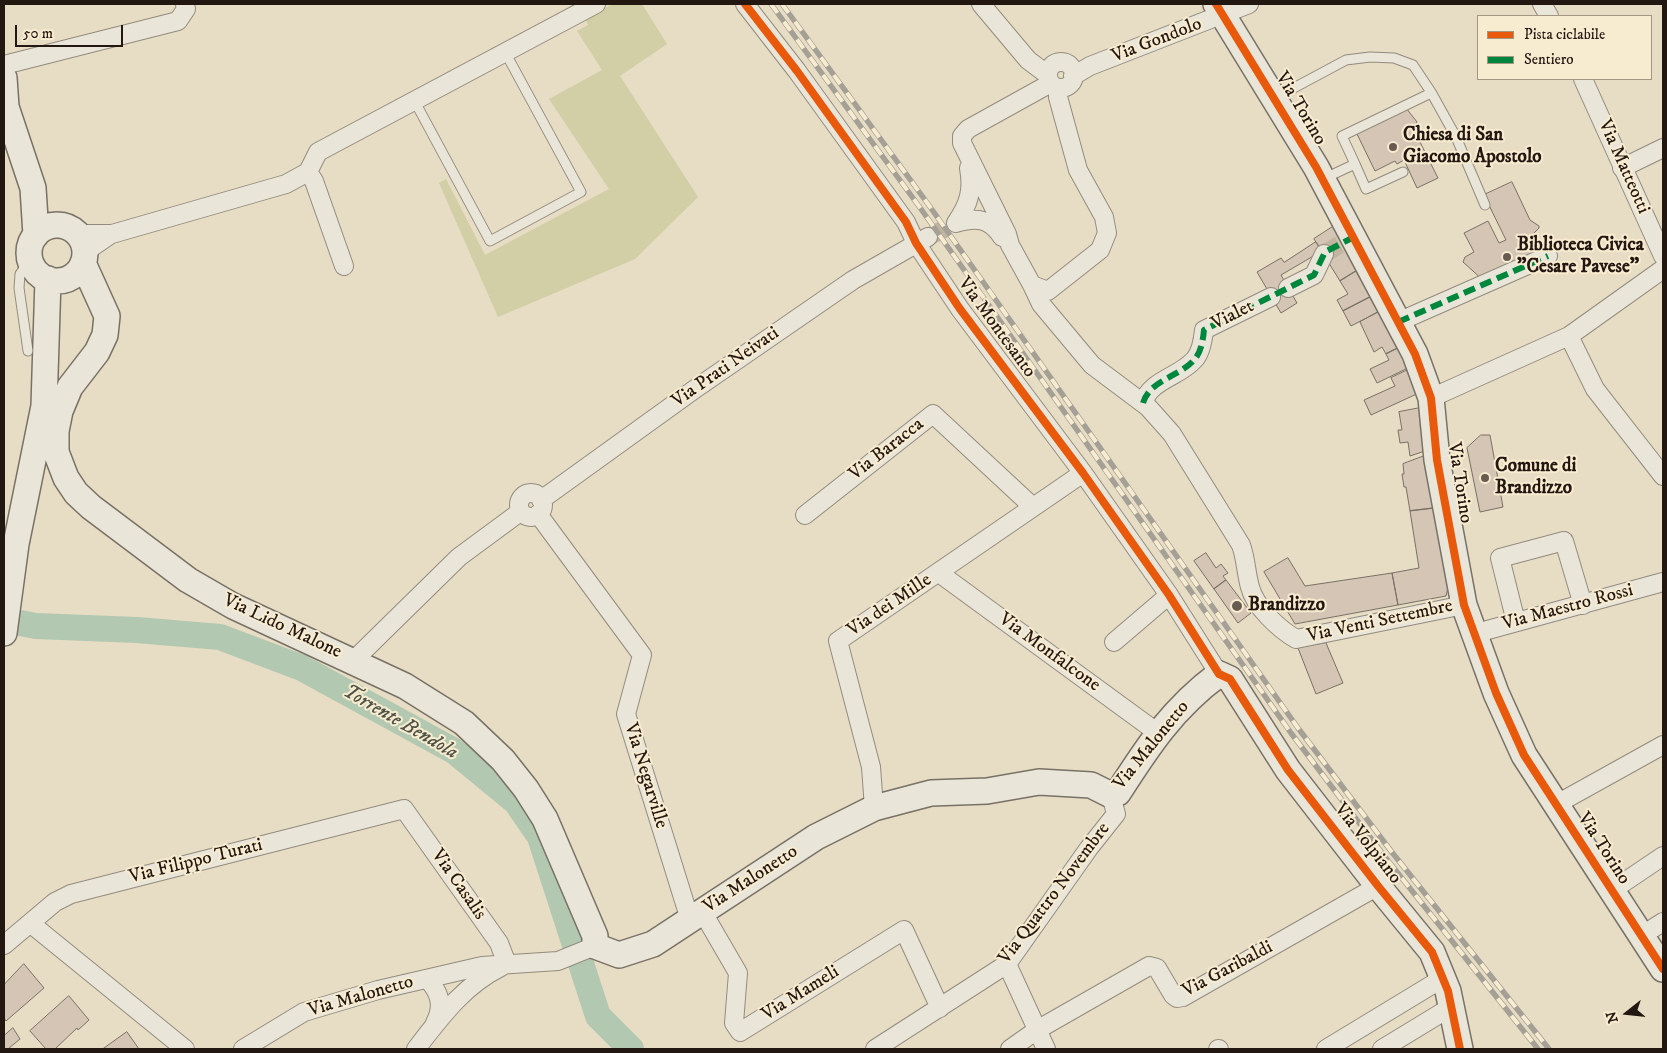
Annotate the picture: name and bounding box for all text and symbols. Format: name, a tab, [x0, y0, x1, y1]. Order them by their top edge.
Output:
street label: Via Gondolo	[1109, 13, 1205, 69]
scale bar	[18, 15, 125, 47]
legend	[1477, 15, 1652, 80]
text: 50 m	[23, 24, 53, 43]
text: Pista ciclabile	[1524, 25, 1605, 44]
text: Sentiero	[1524, 50, 1574, 69]
street label: Via Torino	[1269, 68, 1331, 150]
street label: Via Matteotti	[1592, 116, 1654, 218]
place label: Chiesa di San Giacomo Apostolo	[1403, 125, 1542, 169]
marker: Chiesa di San Giacomo Apostolo	[1387, 141, 1399, 153]
place label: Biblioteca Civica "Cesare Pavese"	[1517, 235, 1644, 279]
marker: Biblioteca Civica "Cesare Pavese"	[1501, 251, 1513, 263]
street label: Via Montesanto	[952, 273, 1040, 383]
street label: Vialet	[1208, 296, 1258, 336]
street label: Via Prati Neivati	[668, 323, 784, 413]
street label: Via Baracca	[845, 414, 929, 486]
street label: Via Torino	[1441, 441, 1477, 525]
place label: Comune di Brandizzo	[1495, 456, 1576, 500]
marker: Comune di Brandizzo	[1479, 472, 1491, 484]
street label: Via dei Mille	[844, 570, 936, 642]
street label: Via Maestro Rossi	[1500, 580, 1636, 636]
street label: Via Lido Malone	[219, 590, 345, 664]
place label: Brandizzo	[1248, 595, 1325, 617]
street label: Via Venti Settembre	[1305, 595, 1455, 649]
marker: Brandizzo	[1230, 599, 1244, 613]
street label: Via Monfalcone	[994, 608, 1104, 698]
water label: Torrente Bendola	[338, 680, 462, 766]
street label: Via Malonetto	[1109, 697, 1195, 795]
street label: Via Negarville	[618, 720, 672, 832]
street label: Via Volpiano	[1328, 799, 1406, 889]
street label: Via Torino	[1571, 809, 1635, 889]
street label: Via Quattro Novembre	[994, 819, 1116, 969]
street label: Via Filippo Turati	[127, 834, 265, 890]
street label: Via Malonetto	[699, 841, 803, 919]
street label: Via Casalis	[425, 845, 491, 925]
street label: Via Garibaldi	[1179, 937, 1277, 1003]
street label: Via Mameli	[758, 961, 844, 1027]
street label: Via Malonetto	[306, 971, 416, 1023]
north arrow	[1602, 988, 1652, 1038]
text: N	[1602, 1009, 1623, 1025]

